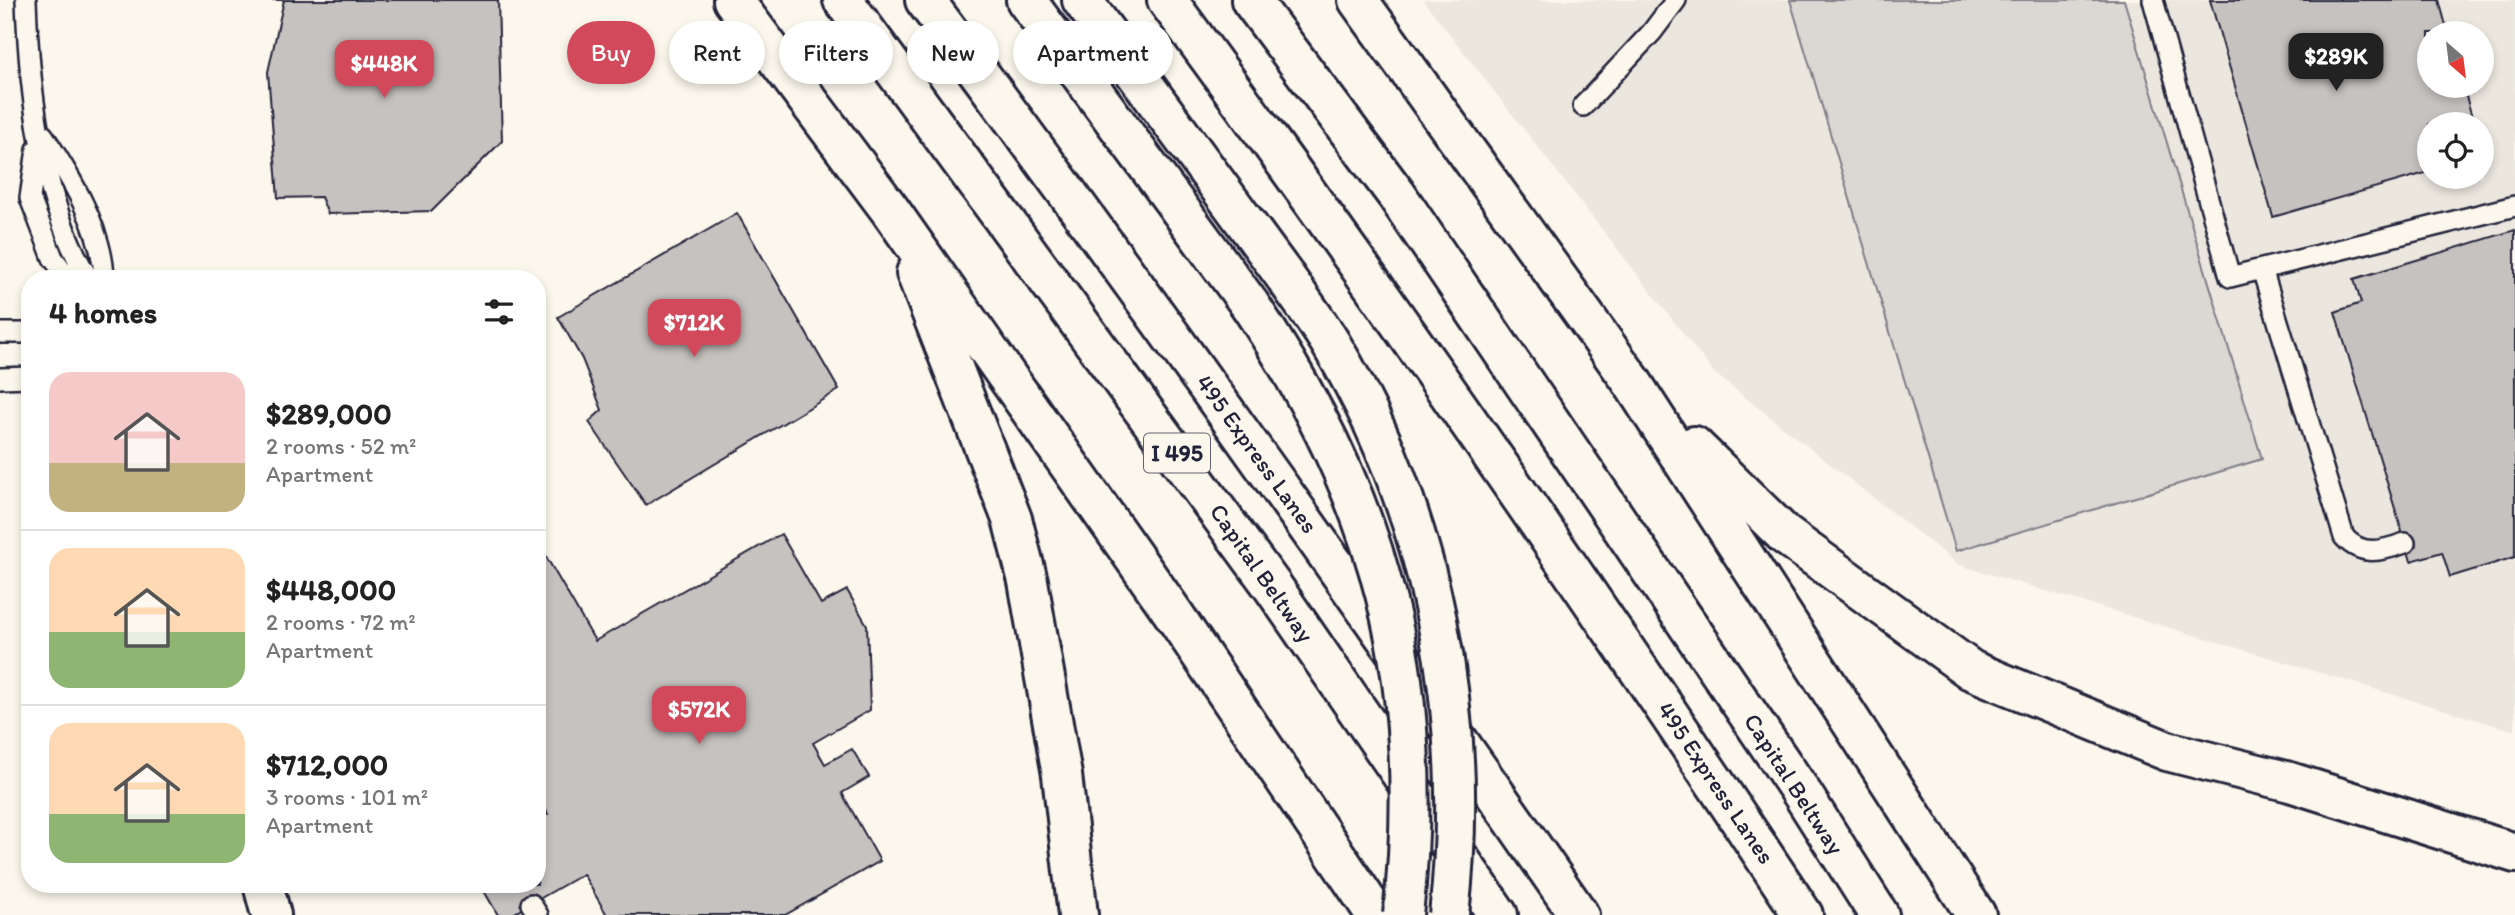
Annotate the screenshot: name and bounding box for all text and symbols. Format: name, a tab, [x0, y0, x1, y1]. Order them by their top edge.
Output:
chip: Buy	[567, 21, 655, 84]
chip: Rent	[669, 21, 765, 84]
chip: Filters	[779, 21, 893, 84]
chip: New	[907, 21, 999, 84]
chip: Apartment	[1013, 21, 1173, 84]
north arrow	[2417, 21, 2494, 98]
map controls	[2417, 21, 2494, 189]
pin: $289K	[2287, 34, 2385, 93]
pin: $448K	[335, 41, 433, 100]
text: $289K	[2304, 42, 2368, 70]
text: $448K	[351, 49, 417, 77]
button: locate	[2417, 112, 2494, 189]
icon: filters	[480, 293, 518, 331]
text: 4 homes	[49, 294, 157, 331]
pin: $712K	[645, 300, 743, 359]
text: $712K	[664, 308, 724, 336]
street label: 495 Express Lanes	[1190, 369, 1325, 539]
text: $289,000	[266, 395, 392, 432]
icon: home	[105, 400, 189, 484]
text: 2 rooms · 52 m²	[266, 432, 416, 460]
road number: I 495	[1144, 433, 1210, 472]
text: Apartment	[266, 460, 373, 488]
street label: Capital Beltway	[1204, 498, 1321, 648]
text: $448,000	[266, 571, 396, 608]
icon: home	[105, 576, 189, 660]
text: 2 rooms · 72 m²	[266, 608, 416, 636]
text: Apartment	[266, 636, 373, 664]
pin: $572K	[650, 686, 748, 746]
text: $572K	[668, 695, 730, 723]
street label: 495 Express Lanes	[1652, 696, 1781, 869]
street label: Capital Beltway	[1738, 708, 1851, 860]
text: $712,000	[266, 746, 388, 783]
icon: home	[105, 751, 189, 835]
text: 3 rooms · 101 m²	[266, 783, 428, 811]
text: Apartment	[266, 811, 373, 839]

